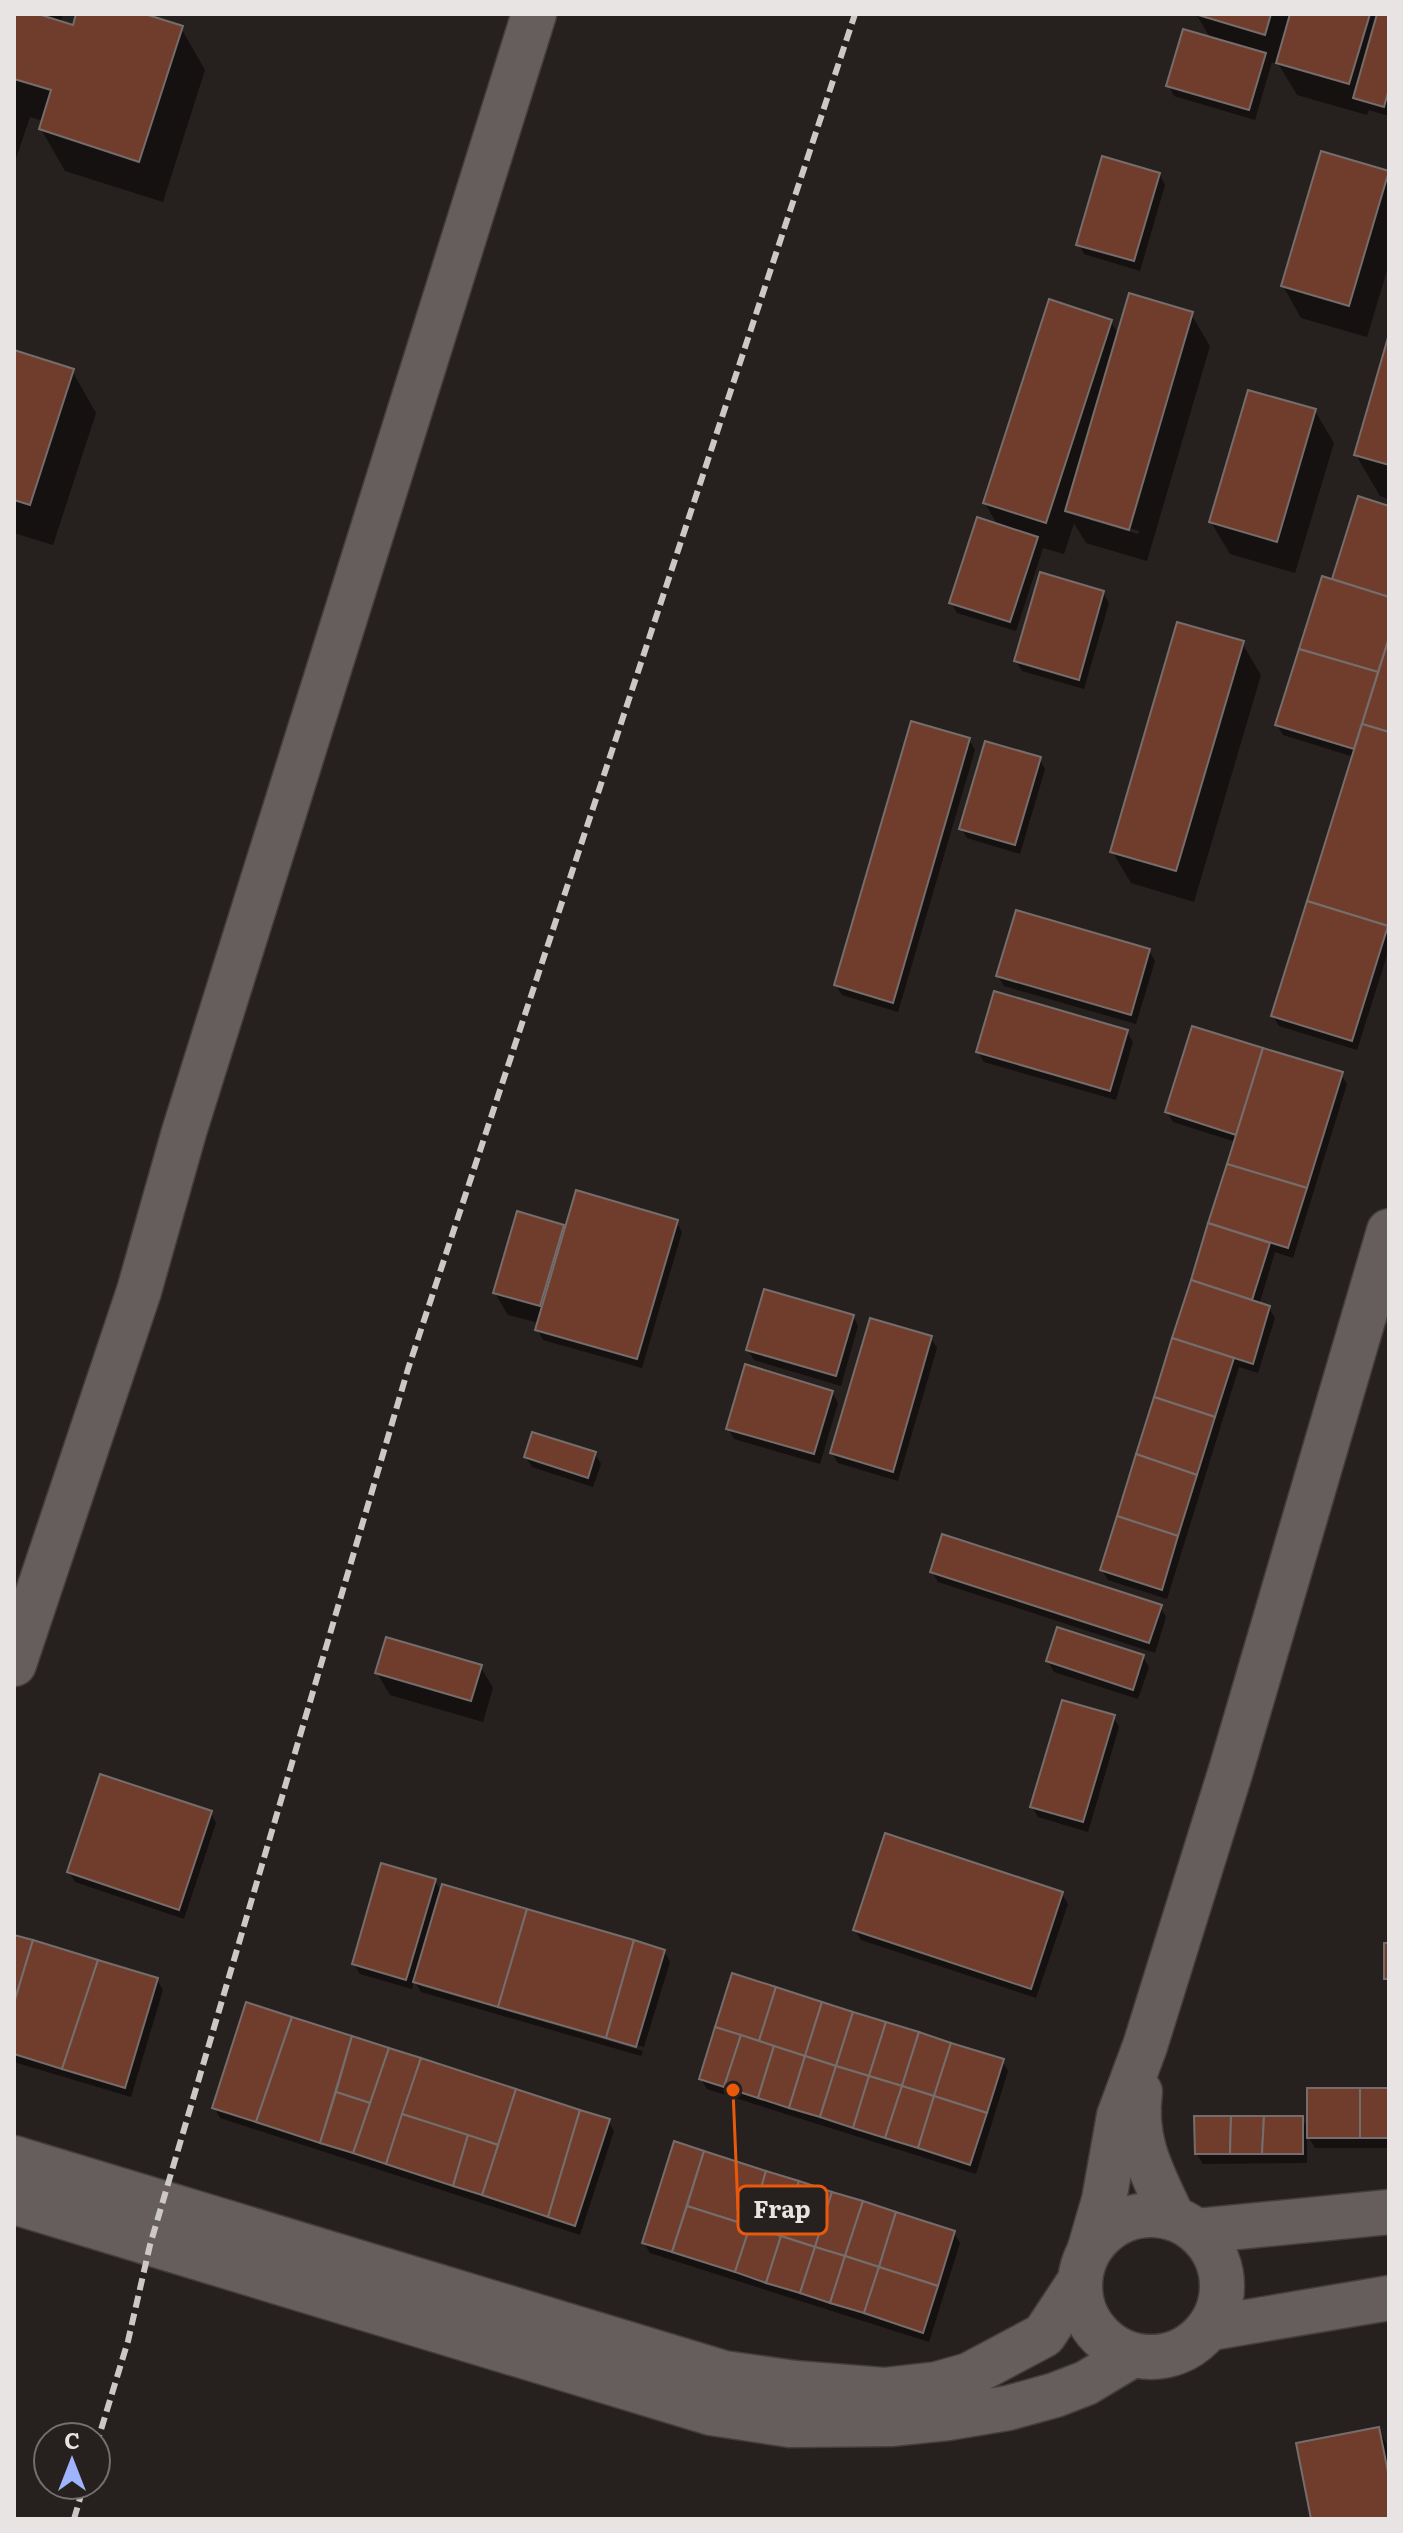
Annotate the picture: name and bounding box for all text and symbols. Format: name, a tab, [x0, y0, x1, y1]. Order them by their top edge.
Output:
callout: Frap	[738, 2186, 827, 2234]
text: Frap	[753, 2190, 811, 2225]
north arrow	[32, 2421, 112, 2501]
text: С	[64, 2423, 80, 2456]

